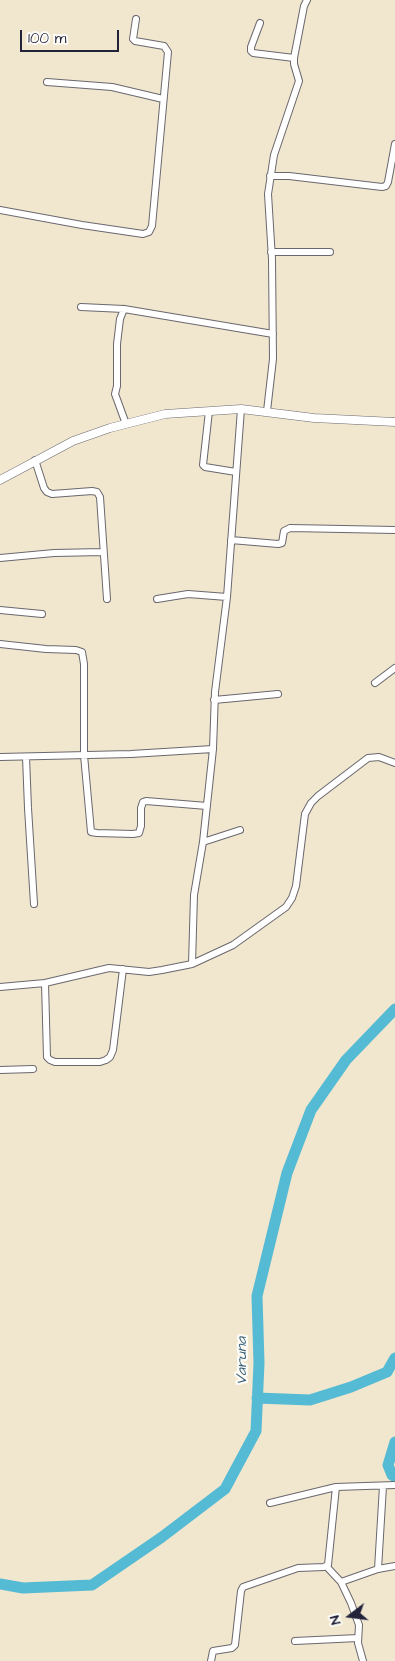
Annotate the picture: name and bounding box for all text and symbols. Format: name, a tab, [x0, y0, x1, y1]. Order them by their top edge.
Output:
scale bar	[22, 20, 121, 52]
text: 100 m	[28, 28, 67, 49]
water label: Varuna	[234, 1337, 252, 1385]
north arrow	[325, 1591, 375, 1641]
text: N	[325, 1613, 346, 1627]

